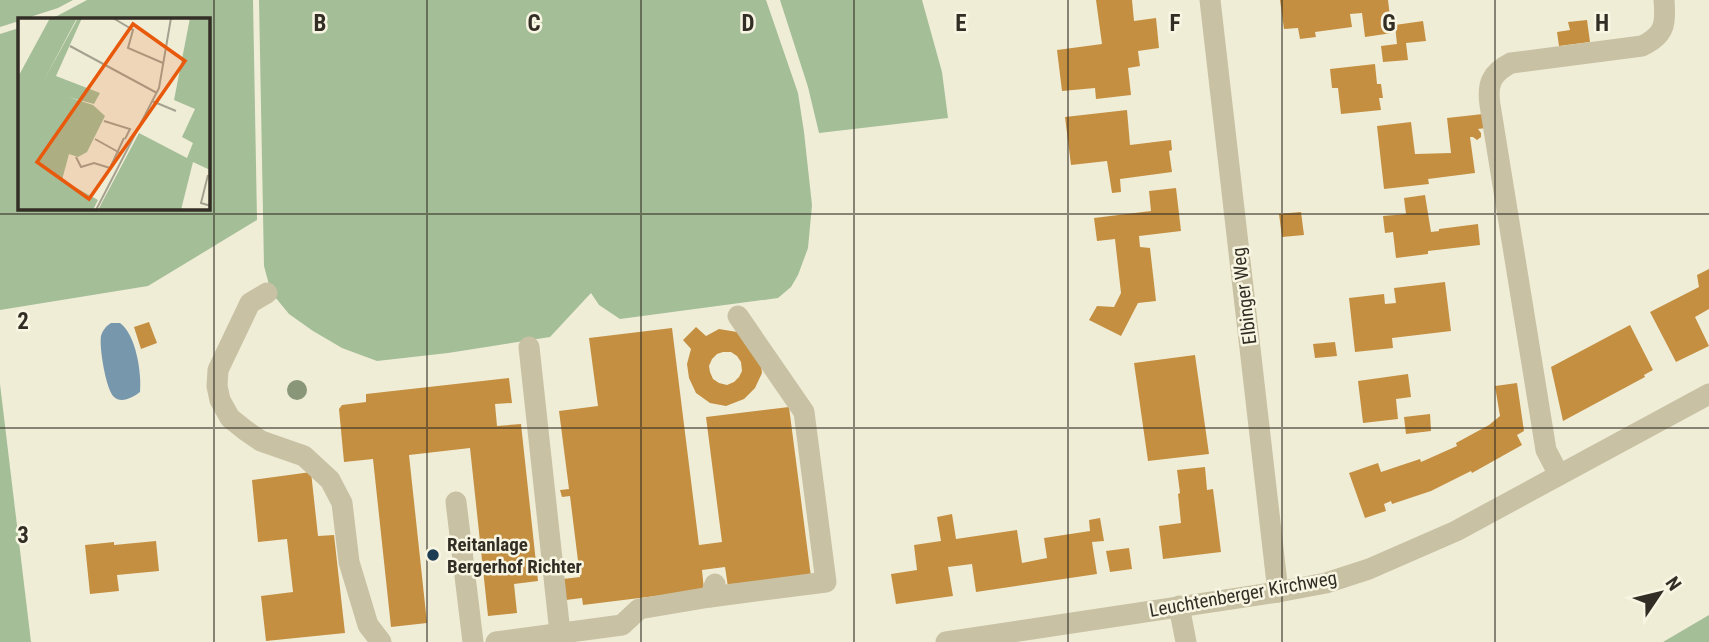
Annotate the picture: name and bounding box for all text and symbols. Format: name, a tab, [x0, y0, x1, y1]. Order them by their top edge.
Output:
text: B	[314, 10, 326, 37]
text: C	[527, 10, 541, 37]
text: D	[742, 10, 755, 37]
text: E	[955, 10, 967, 37]
text: F	[1170, 10, 1181, 37]
text: G	[1382, 10, 1396, 37]
text: H	[1595, 10, 1609, 37]
inset map	[18, 18, 210, 210]
street label: Elbinger Weg	[1227, 246, 1261, 346]
text: 2	[17, 308, 29, 335]
text: 3	[17, 522, 29, 549]
place label: Reitanlage Bergerhof Richter	[447, 533, 582, 578]
marker: Reitanlage Bergerhof Richter	[425, 547, 441, 563]
north arrow	[1625, 558, 1695, 628]
street label: Leuchtenberger Kirchweg	[1147, 566, 1339, 622]
text: N	[1661, 572, 1686, 595]

